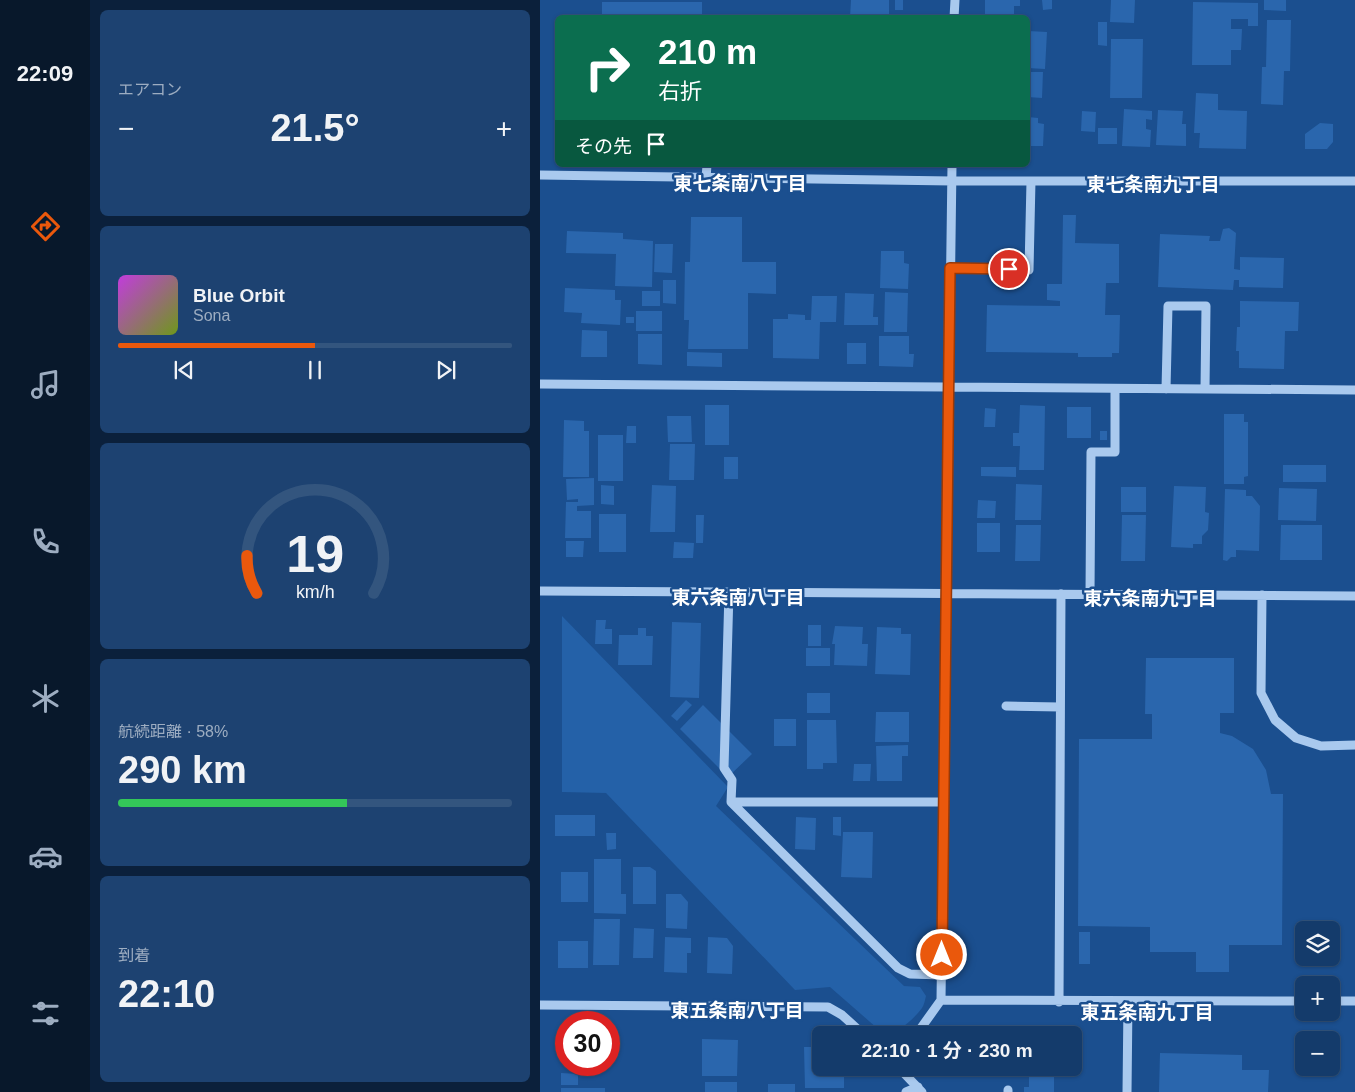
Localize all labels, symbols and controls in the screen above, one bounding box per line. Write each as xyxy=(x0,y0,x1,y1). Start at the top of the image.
text: 210 m xyxy=(658,32,757,71)
icon: right xyxy=(575,35,640,100)
text: 22:09 xyxy=(17,61,73,86)
text: 右折 xyxy=(658,79,702,104)
text: エアコン xyxy=(118,81,182,98)
text: 21.5° xyxy=(270,107,360,149)
text: − xyxy=(118,113,134,144)
text: + xyxy=(496,113,512,144)
icon: arrive xyxy=(642,130,670,158)
text: その先 xyxy=(575,136,632,157)
district label: 東七条南八丁目 xyxy=(673,173,807,194)
district label: 東七条南九丁目 xyxy=(1086,174,1220,195)
icon: directions xyxy=(28,209,63,244)
pin xyxy=(988,248,1030,290)
icon: arrive xyxy=(995,255,1023,283)
text: Blue Orbit xyxy=(193,285,285,306)
text: Sona xyxy=(193,307,230,324)
icon: previous xyxy=(170,356,198,384)
icon: pause xyxy=(301,356,329,384)
icon: next xyxy=(432,356,460,384)
icon: music xyxy=(28,367,63,402)
icon: phone xyxy=(28,524,63,559)
text: 19 xyxy=(286,525,344,583)
text: km/h xyxy=(296,582,334,602)
district label: 東六条南八丁目 xyxy=(671,587,805,608)
district label: 東六条南九丁目 xyxy=(1083,588,1217,609)
icon: climate xyxy=(28,681,63,716)
text: 航続距離 · 58% xyxy=(118,723,228,740)
text: 290 km xyxy=(118,749,247,791)
icon: car xyxy=(28,839,63,874)
map controls xyxy=(1295,921,1340,1076)
button: layers xyxy=(1295,921,1340,966)
position arrow xyxy=(915,928,967,980)
text: 到着 xyxy=(118,947,150,964)
text: 22:10 xyxy=(118,973,215,1015)
button: + xyxy=(1295,976,1340,1021)
icon: filters xyxy=(28,996,63,1031)
district label: 東五条南八丁目 xyxy=(670,1000,804,1021)
district label: 東五条南九丁目 xyxy=(1080,1002,1214,1023)
speed limit sign: 30 xyxy=(555,1011,620,1076)
button: − xyxy=(1295,1031,1340,1076)
text: 22:10 · 1 分 · 230 m xyxy=(861,1040,1033,1061)

